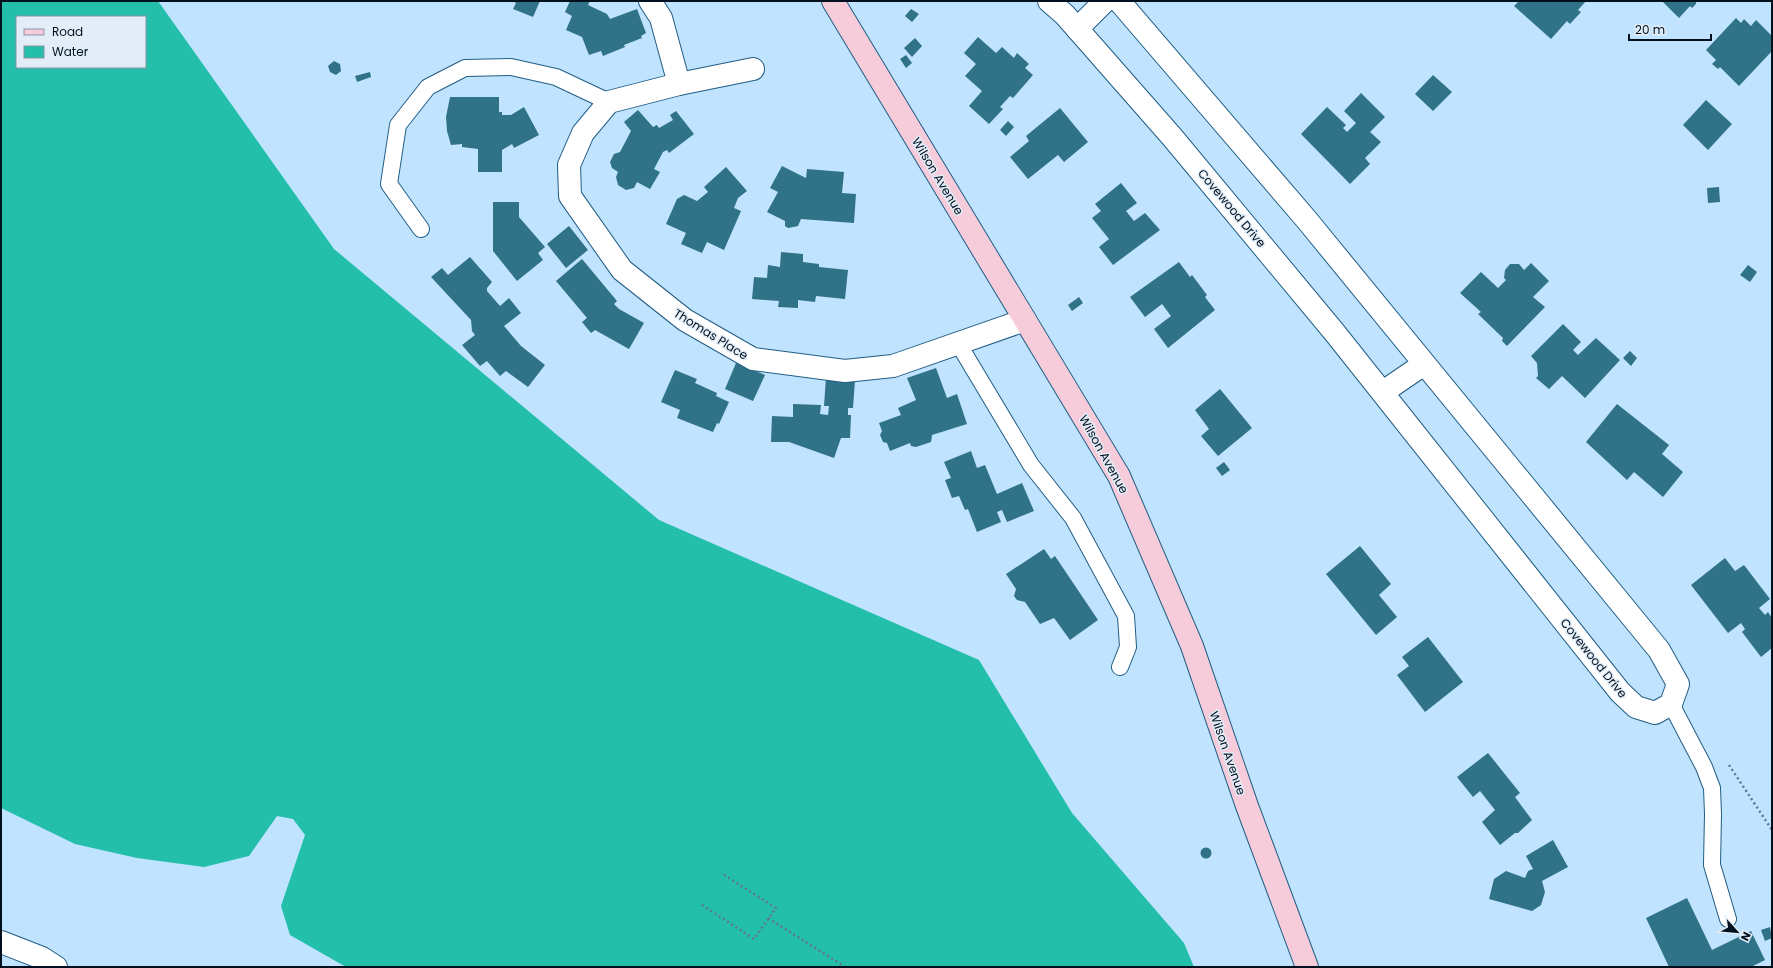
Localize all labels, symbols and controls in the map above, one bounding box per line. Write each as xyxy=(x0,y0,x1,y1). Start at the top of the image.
legend xyxy=(16,16,146,68)
scale bar xyxy=(1629,16,1711,42)
text: 20 m xyxy=(1635,21,1665,38)
text: Road xyxy=(52,23,83,40)
text: Water xyxy=(52,43,89,60)
street label: Wilson Avenue xyxy=(908,134,968,218)
street label: Covewood Drive xyxy=(1194,165,1270,251)
street label: Thomas Place xyxy=(671,304,751,364)
street label: Wilson Avenue xyxy=(1075,412,1133,496)
street label: Covewood Drive xyxy=(1557,615,1631,701)
street label: Wilson Avenue xyxy=(1206,709,1250,797)
north arrow xyxy=(1717,912,1757,952)
text: N xyxy=(1737,929,1755,944)

